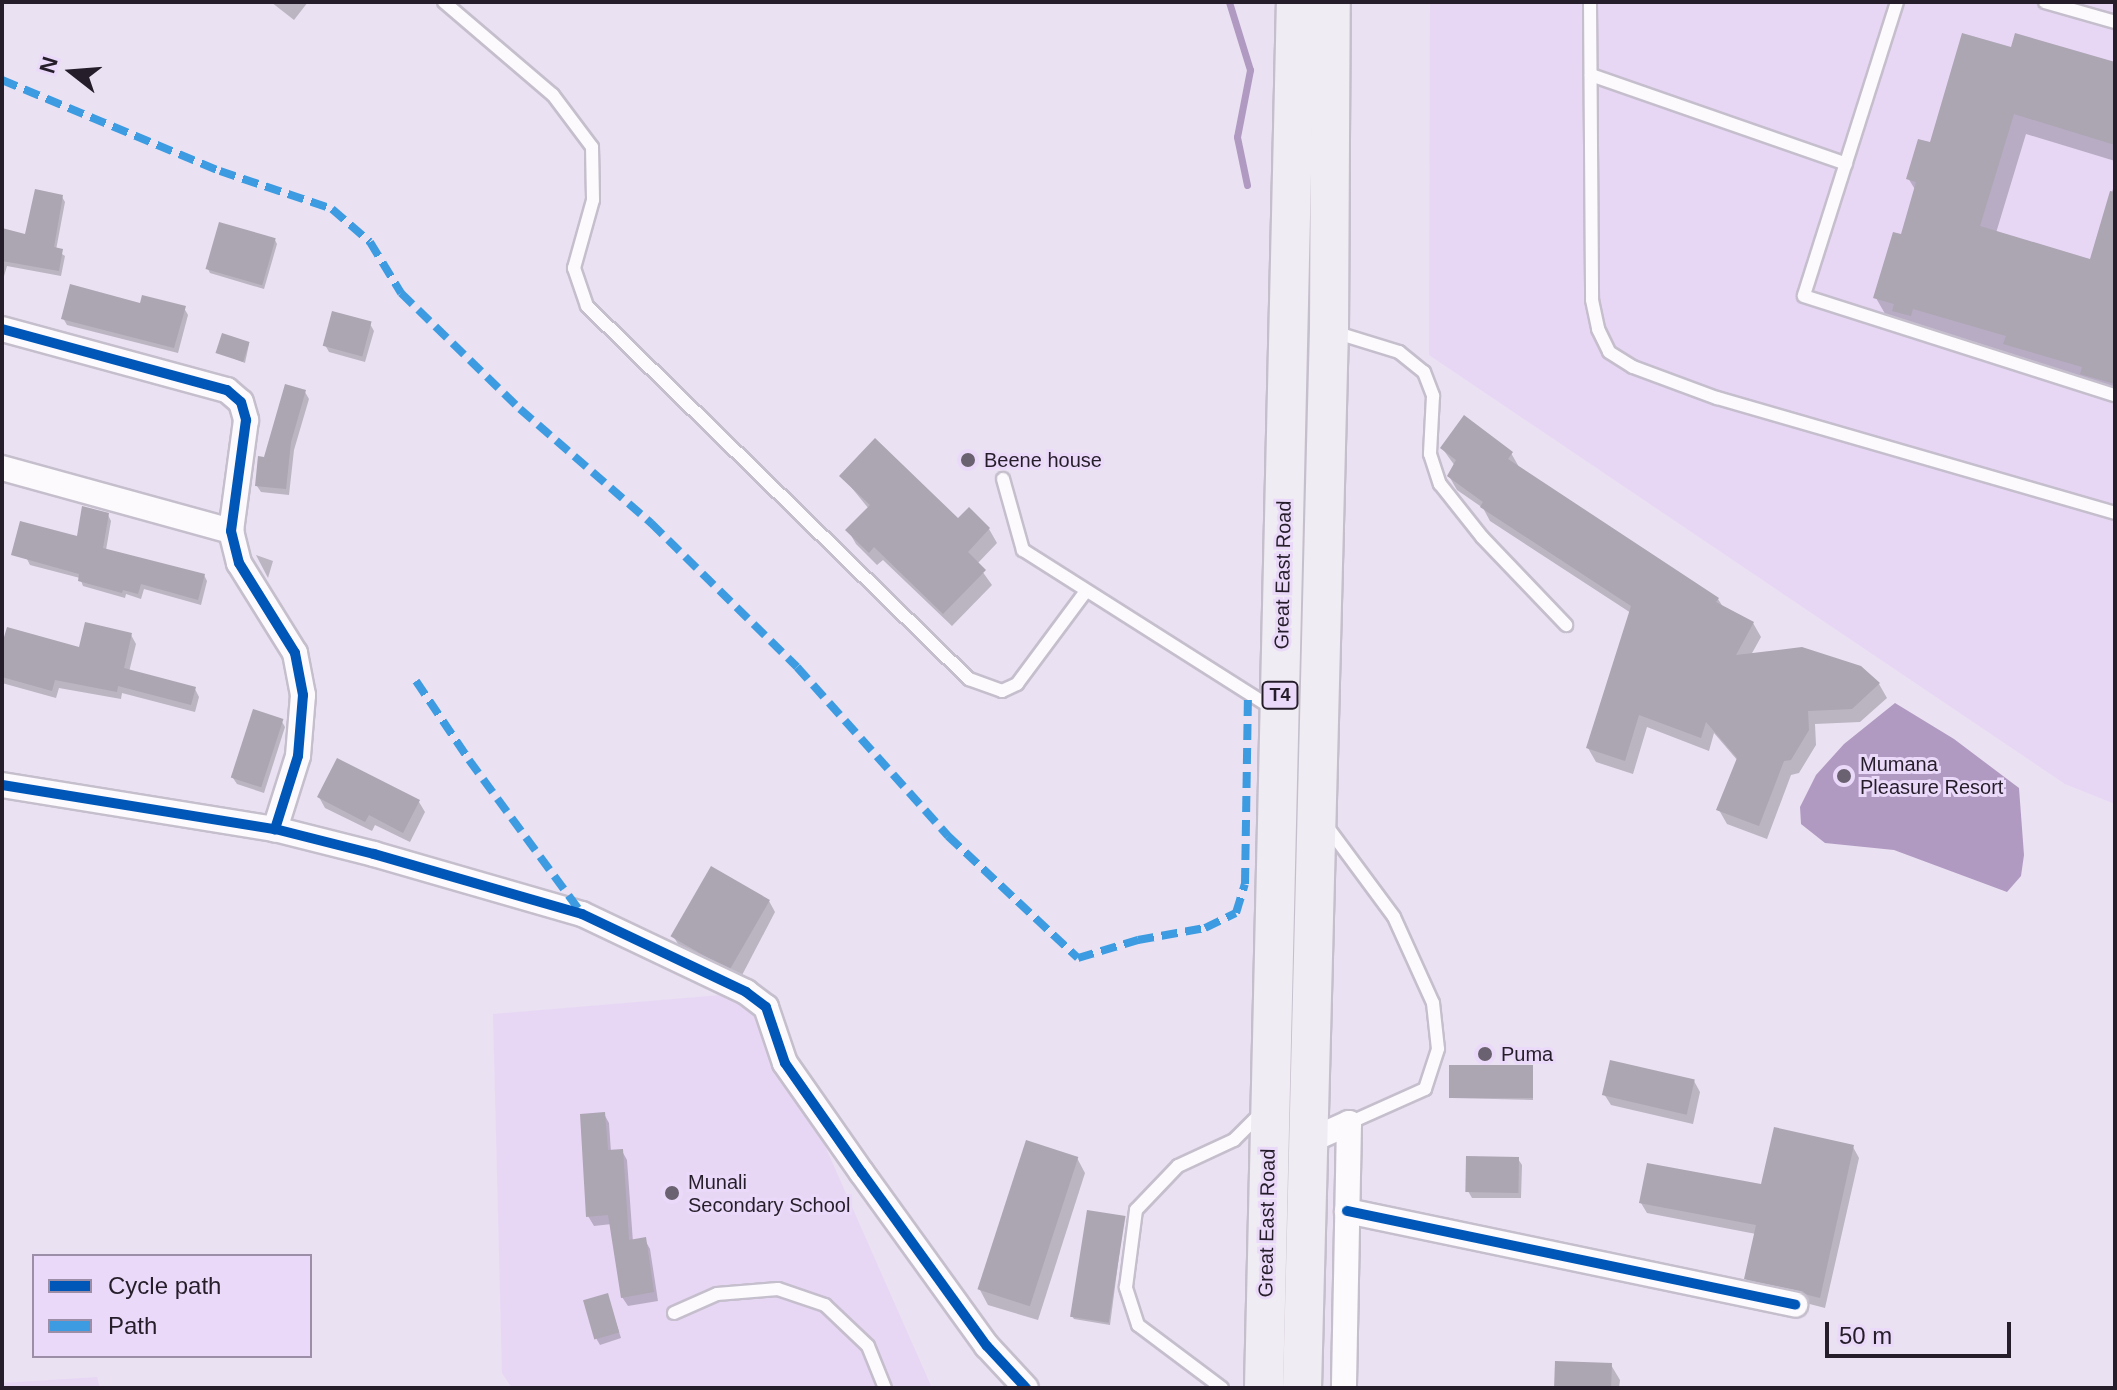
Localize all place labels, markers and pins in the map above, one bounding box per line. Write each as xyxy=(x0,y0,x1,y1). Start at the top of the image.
place label: Beene house xyxy=(984,448,1102,472)
marker: Beene house xyxy=(959,451,977,469)
place label: Mumana Pleasure Resort xyxy=(1860,752,2003,799)
marker: Mumana Pleasure Resort xyxy=(1835,767,1853,785)
place label: Puma xyxy=(1501,1042,1553,1066)
marker: Puma xyxy=(1476,1045,1494,1063)
place label: Munali Secondary School xyxy=(688,1170,850,1217)
marker: Munali Secondary School xyxy=(663,1184,681,1202)

